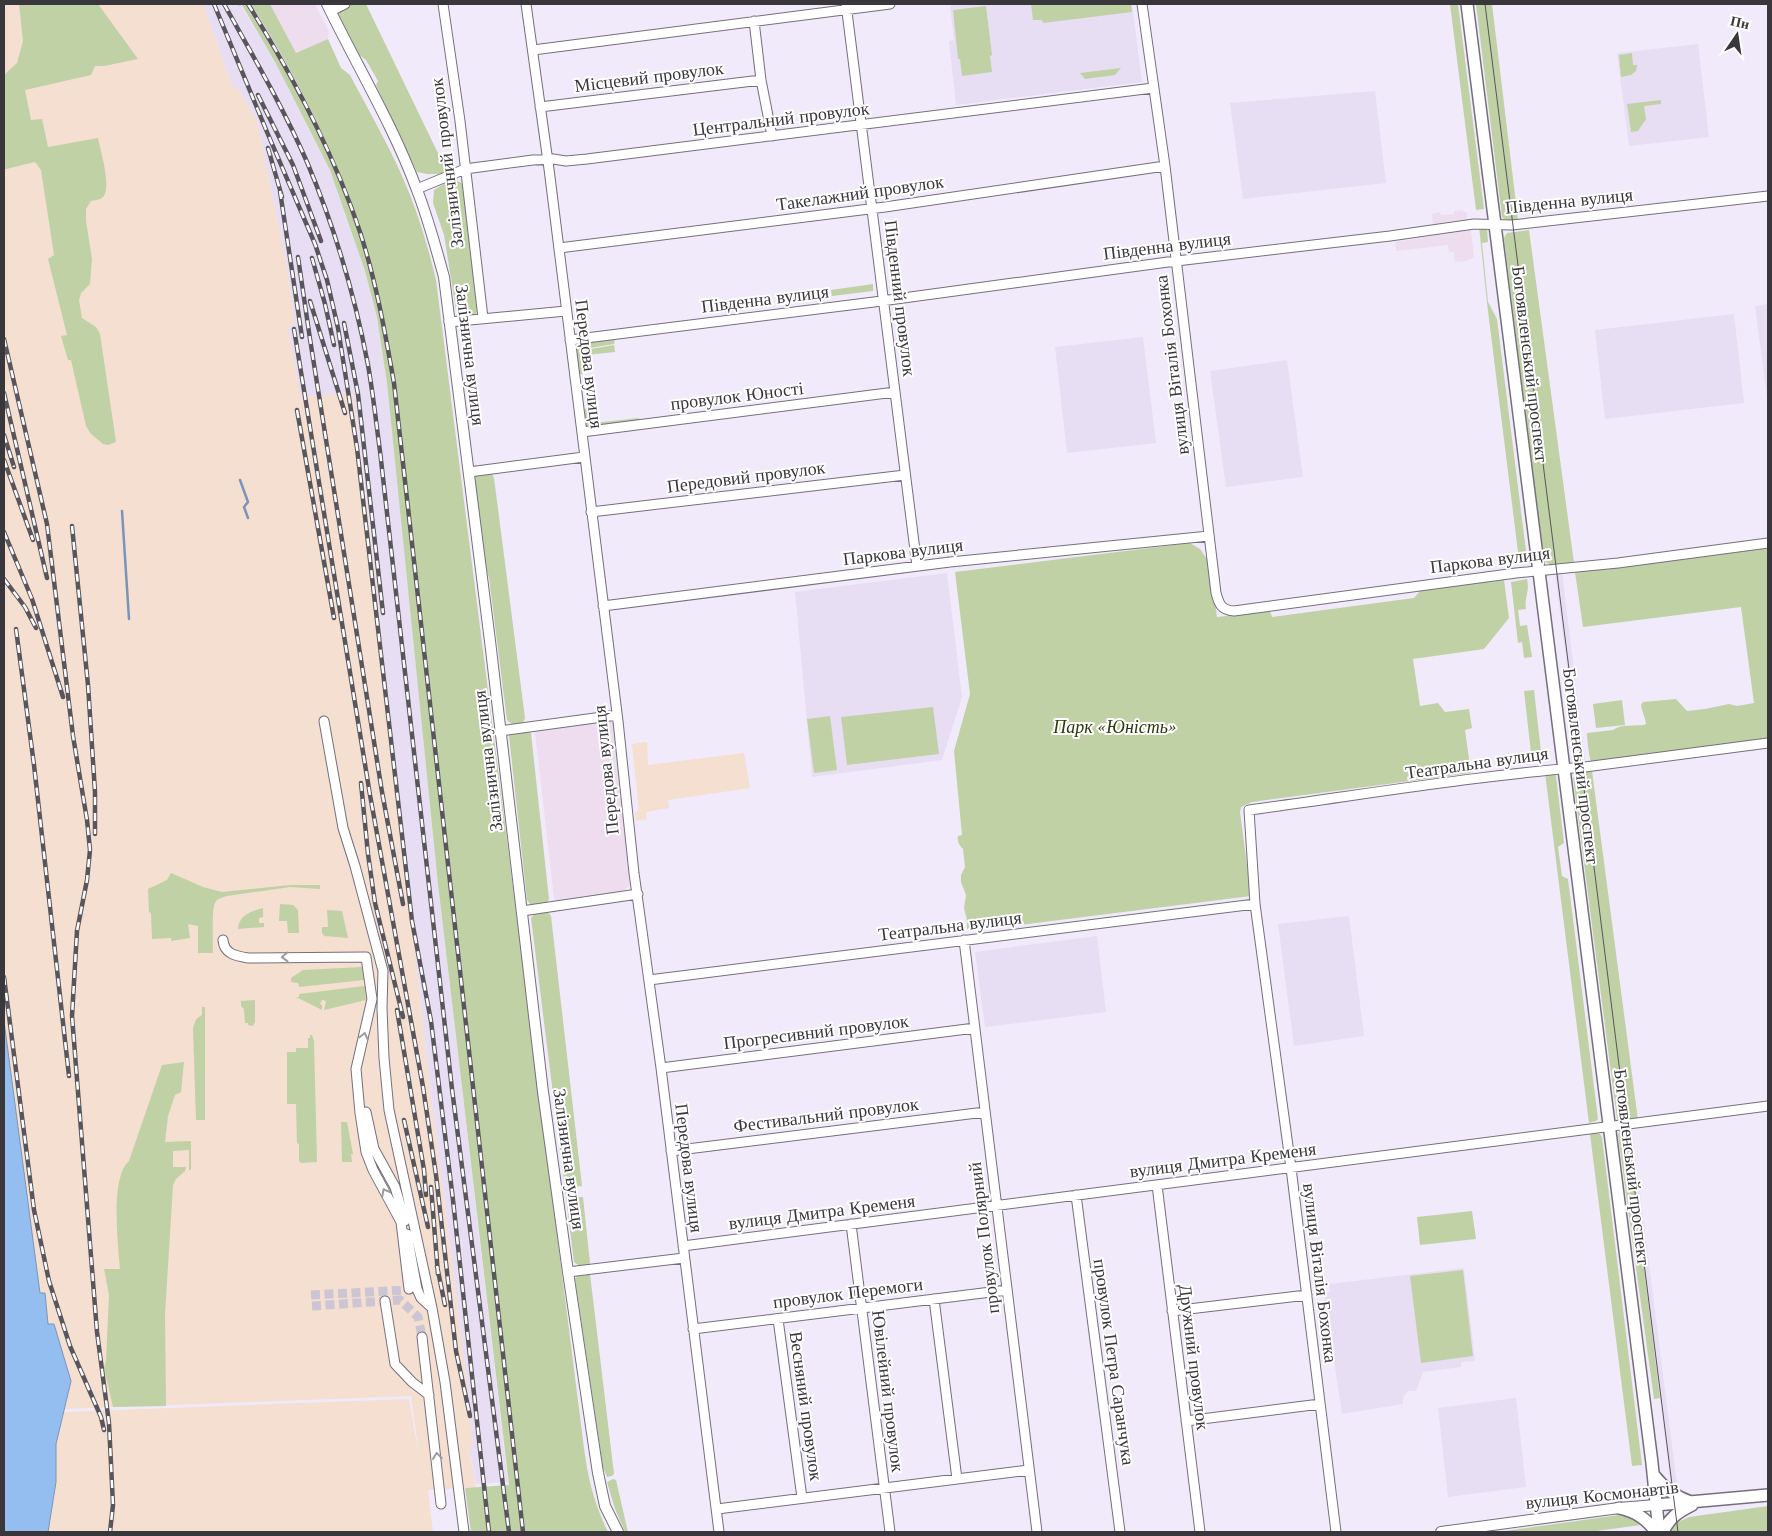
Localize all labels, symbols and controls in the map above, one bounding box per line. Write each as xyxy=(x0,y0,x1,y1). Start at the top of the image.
north arrow xyxy=(1712,10,1762,60)
text: Пн xyxy=(1729,11,1751,33)
street label: Місцевий провулок xyxy=(573,57,725,97)
street label: Залізничний провулок xyxy=(426,77,468,249)
street label: Центральний провулок xyxy=(692,97,871,141)
street label: Такелажний провулок xyxy=(775,170,945,216)
street label: Південна вулиця xyxy=(1504,183,1634,219)
street label: Південний провулок xyxy=(879,219,921,378)
street label: Південна вулиця xyxy=(1102,227,1232,265)
street label: Богоявленський проспект xyxy=(1507,265,1553,463)
street label: вулиця Віталія Бохонка xyxy=(1150,274,1194,456)
street label: Південна вулиця xyxy=(700,280,830,318)
street label: Залізнична вулиця xyxy=(450,283,490,427)
street label: Передова вулиця xyxy=(570,298,608,430)
street label: провулок Юності xyxy=(669,377,805,415)
street label: Передовий провулок xyxy=(666,456,827,498)
street label: Паркова вулиця xyxy=(842,534,964,570)
street label: Паркова вулиця xyxy=(1429,542,1551,578)
street label: Богоявленський проспект xyxy=(1558,667,1604,865)
street label: Залізнична вулиця xyxy=(468,689,508,833)
street label: Передова вулиця xyxy=(588,704,624,836)
park label: Парк «Юність» xyxy=(1052,716,1177,738)
street label: Театральна вулиця xyxy=(1404,742,1550,784)
street label: Театральна вулиця xyxy=(877,906,1023,946)
one-way arrow xyxy=(281,952,288,962)
street label: Прогресивний провулок xyxy=(722,1010,910,1054)
one-way arrow xyxy=(358,1032,369,1040)
street label: Богоявленський проспект xyxy=(1609,1068,1655,1266)
street label: Залізнична вулиця xyxy=(548,1087,590,1231)
street label: Фестивальний провулок xyxy=(732,1093,920,1137)
street label: Передова вулиця xyxy=(670,1102,708,1234)
street label: вулиця Дмитра Кременя xyxy=(1129,1138,1317,1182)
street label: провулок Полярний xyxy=(964,1161,1004,1315)
street label: вулиця Віталія Бохонка xyxy=(1298,1182,1342,1364)
one-way arrow xyxy=(381,1189,391,1198)
street label: вулиця Дмитра Кременя xyxy=(728,1190,916,1234)
street label: провулок Петра Саранчука xyxy=(1089,1257,1139,1467)
street label: провулок Перемоги xyxy=(772,1273,925,1313)
street label: Дружний провулок xyxy=(1174,1283,1214,1431)
street label: Ювілейний провулок xyxy=(867,1309,909,1474)
street label: Весняний провулок xyxy=(785,1330,827,1482)
one-way arrow xyxy=(432,1452,443,1460)
street label: вулиця Космонавтів xyxy=(1524,1476,1680,1514)

